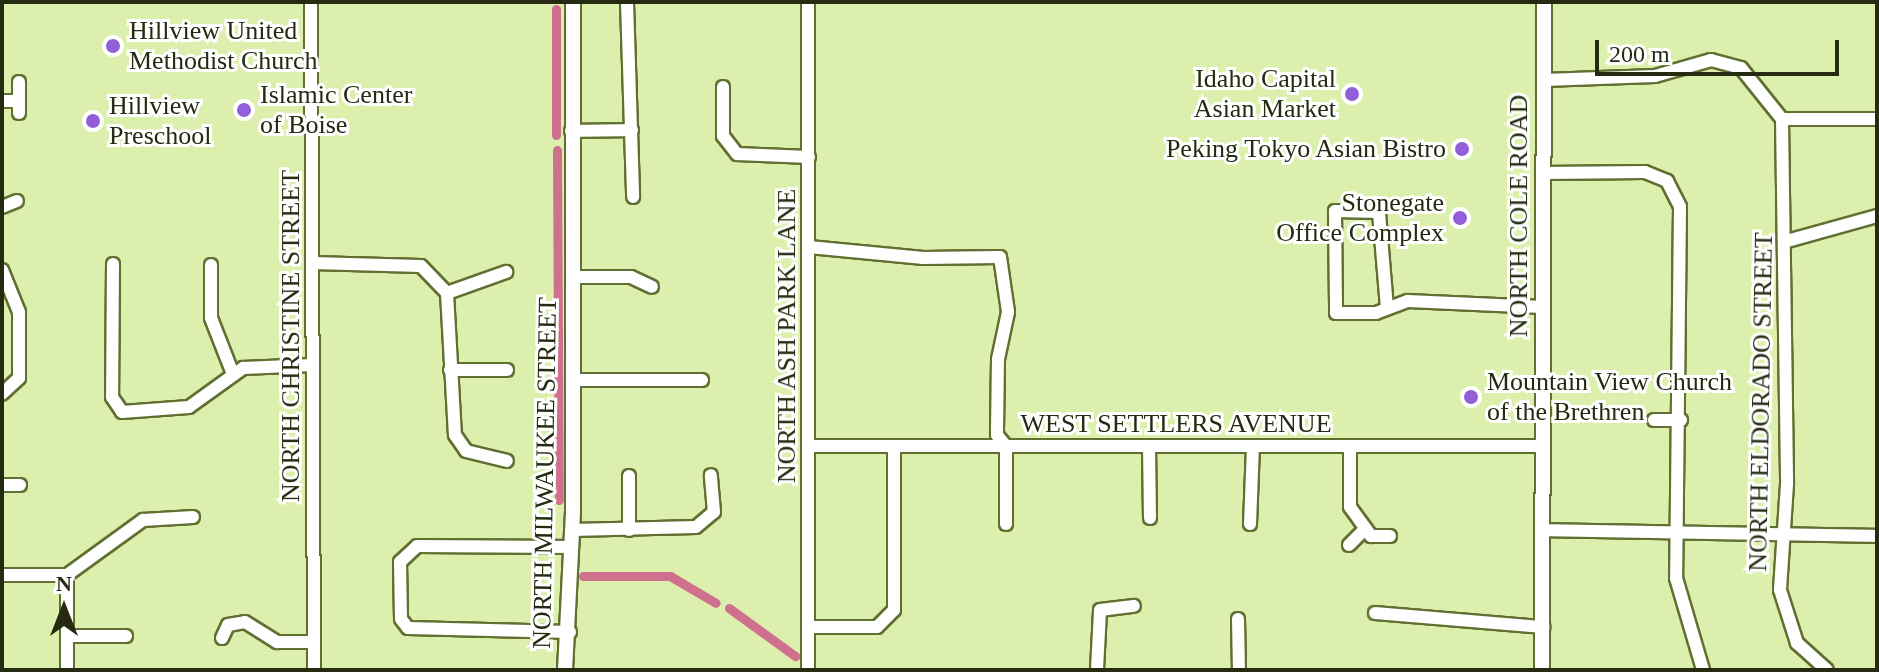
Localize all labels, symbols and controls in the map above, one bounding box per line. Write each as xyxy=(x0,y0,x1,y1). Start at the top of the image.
place label: Hillview United Methodist Church xyxy=(129,15,317,76)
scale bar xyxy=(1599,24,1843,74)
marker: Hillview United Methodist Church xyxy=(104,37,122,55)
text: 200 m xyxy=(1609,41,1670,67)
place label: Idaho Capital Asian Market xyxy=(1194,63,1336,124)
place label: Islamic Center of Boise xyxy=(260,79,412,140)
marker: Idaho Capital Asian Market xyxy=(1343,85,1361,103)
place label: Hillview Preschool xyxy=(109,90,212,152)
street label: NORTH COLE ROAD xyxy=(1503,95,1535,337)
marker: Islamic Center of Boise xyxy=(235,101,253,119)
marker: Hillview Preschool xyxy=(84,112,102,130)
place label: Peking Tokyo Asian Bistro xyxy=(1164,133,1446,165)
marker: Peking Tokyo Asian Bistro xyxy=(1453,140,1471,158)
street label: NORTH CHRISTINE STREET xyxy=(275,170,307,502)
place label: Stonegate Office Complex xyxy=(1276,187,1444,248)
street label: NORTH ASH PARK LANE xyxy=(771,188,803,484)
marker: Stonegate Office Complex xyxy=(1451,209,1469,227)
street label: NORTH ELDORADO STREET xyxy=(1742,232,1780,572)
street label: NORTH MILWAUKEE STREET xyxy=(526,297,564,649)
place label: Mountain View Church of the Brethren xyxy=(1487,366,1732,428)
marker: Mountain View Church of the Brethren xyxy=(1462,388,1480,406)
street label: WEST SETTLERS AVENUE xyxy=(1020,408,1332,440)
north arrow xyxy=(24,568,104,648)
text: N xyxy=(56,571,72,596)

